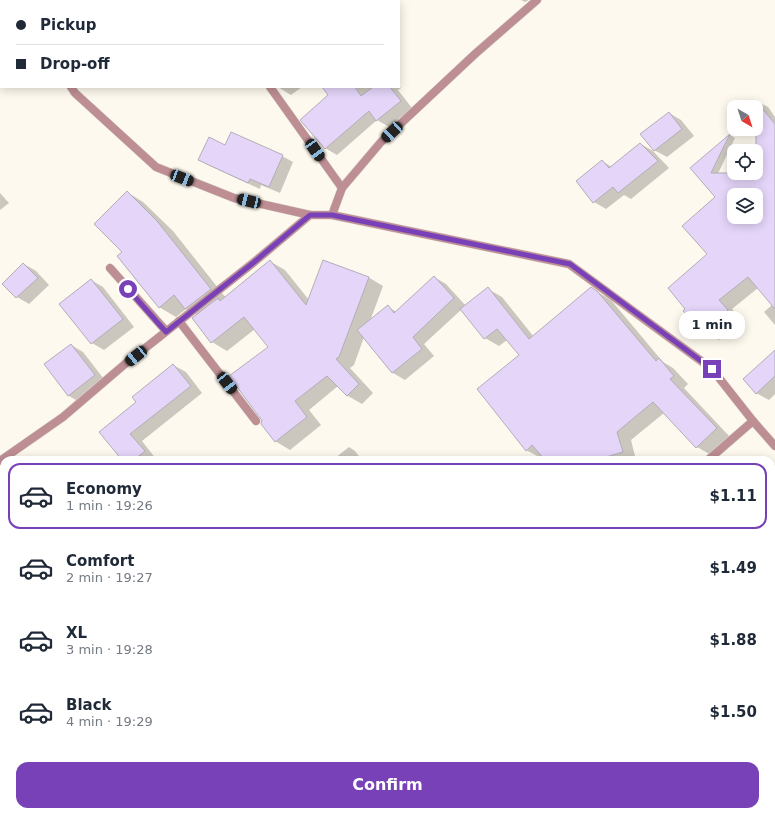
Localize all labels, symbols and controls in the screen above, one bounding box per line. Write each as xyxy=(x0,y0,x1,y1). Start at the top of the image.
text: Pickup xyxy=(40,16,96,34)
text: Drop-off xyxy=(40,55,110,73)
north arrow xyxy=(727,100,763,136)
map controls xyxy=(727,100,763,224)
car xyxy=(379,119,405,145)
car xyxy=(303,137,327,163)
button: locate xyxy=(727,144,763,180)
car xyxy=(169,168,195,188)
button: layers xyxy=(727,188,763,224)
car xyxy=(236,192,262,210)
route start xyxy=(119,280,137,298)
callout: 1 min xyxy=(679,311,745,339)
text: 1 min xyxy=(692,317,732,332)
car xyxy=(123,344,149,368)
route end xyxy=(703,360,721,378)
car xyxy=(215,370,239,396)
icon: car xyxy=(18,478,54,514)
text: Economy xyxy=(66,480,142,498)
text: $1.11 xyxy=(710,487,757,505)
text: 1 min · 19:26 xyxy=(66,498,153,513)
icon: car xyxy=(18,550,54,586)
text: Comfort xyxy=(66,552,134,570)
text: $1.49 xyxy=(710,559,757,577)
text: 2 min · 19:27 xyxy=(66,570,153,585)
icon: car xyxy=(18,622,54,658)
text: XL xyxy=(66,624,87,642)
text: $1.88 xyxy=(710,631,757,649)
text: 3 min · 19:28 xyxy=(66,642,153,657)
icon: car xyxy=(18,694,54,730)
text: Black xyxy=(66,696,112,714)
text: $1.50 xyxy=(710,703,757,721)
text: 4 min · 19:29 xyxy=(66,714,153,729)
button: Confirm xyxy=(16,762,759,808)

